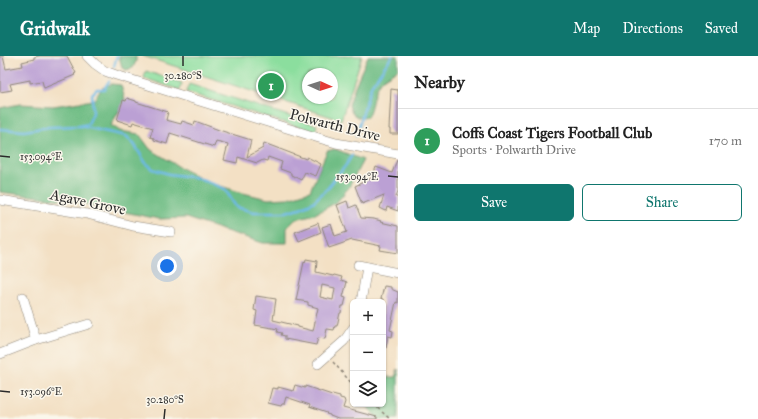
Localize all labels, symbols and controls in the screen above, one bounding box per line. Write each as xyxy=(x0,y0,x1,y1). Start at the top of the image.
text: Gridwalk xyxy=(20,17,90,40)
text: Map xyxy=(573,20,600,37)
text: Directions xyxy=(622,20,683,37)
text: Saved xyxy=(705,20,738,37)
north arrow xyxy=(302,68,338,104)
text: 30.280°S xyxy=(164,70,202,82)
pin: 1 xyxy=(258,71,284,101)
text: Nearby xyxy=(414,72,465,93)
street label: Polwarth Drive xyxy=(288,105,382,145)
text: Coffs Coast Tigers Football Club xyxy=(452,124,652,142)
text: 1 xyxy=(424,133,430,149)
text: 170 m xyxy=(709,133,742,149)
text: Sports · Polwarth Drive xyxy=(452,142,576,158)
text: 153.094°E xyxy=(20,151,62,163)
text: 153.094°E xyxy=(336,171,378,183)
button: Save xyxy=(414,184,574,221)
button: Share xyxy=(582,184,742,221)
street label: Agave Grove xyxy=(47,185,128,219)
your location xyxy=(157,256,177,276)
map controls xyxy=(350,299,386,407)
button: + xyxy=(350,299,386,335)
button: − xyxy=(350,335,386,371)
button: layers xyxy=(350,371,386,407)
text: 153.096°E xyxy=(20,386,62,398)
text: 30.280°S xyxy=(146,394,184,406)

